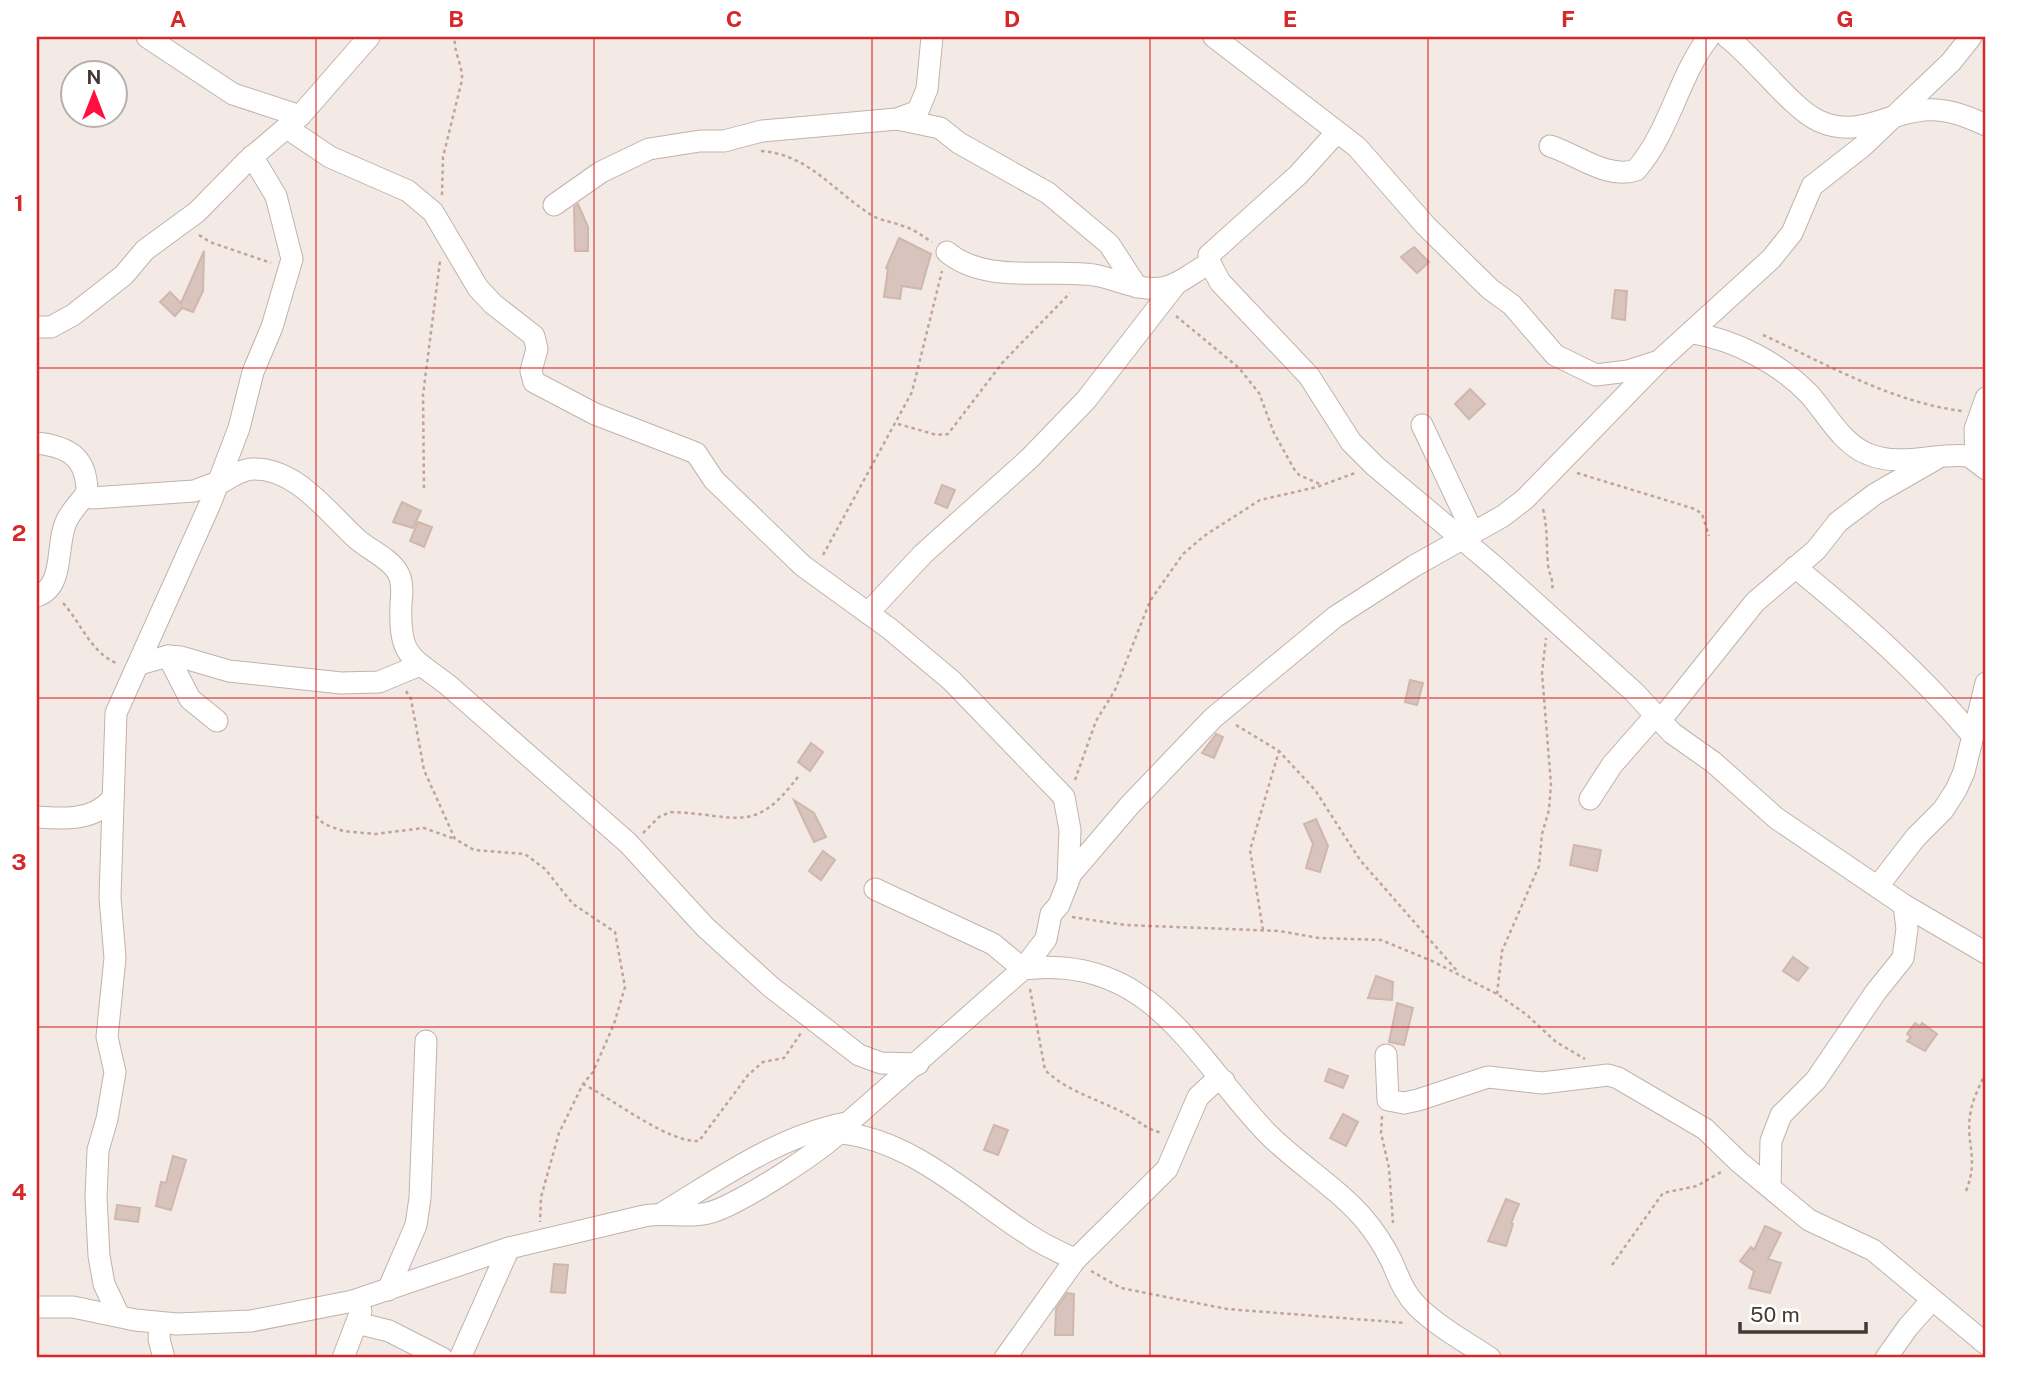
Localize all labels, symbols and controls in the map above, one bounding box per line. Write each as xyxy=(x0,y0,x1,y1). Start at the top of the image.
text: A xyxy=(170,5,187,32)
text: B xyxy=(448,5,464,32)
text: C xyxy=(726,5,742,32)
text: D xyxy=(1004,5,1020,32)
text: E xyxy=(1283,5,1297,32)
text: F xyxy=(1561,5,1575,32)
text: G xyxy=(1836,5,1854,32)
north arrow xyxy=(60,60,130,130)
text: N xyxy=(87,66,101,88)
text: 1 xyxy=(14,189,24,216)
text: 2 xyxy=(12,519,26,546)
text: 3 xyxy=(11,848,27,875)
text: 4 xyxy=(11,1178,27,1205)
scale bar xyxy=(1740,1290,1866,1334)
text: 50 m xyxy=(1750,1302,1800,1327)

